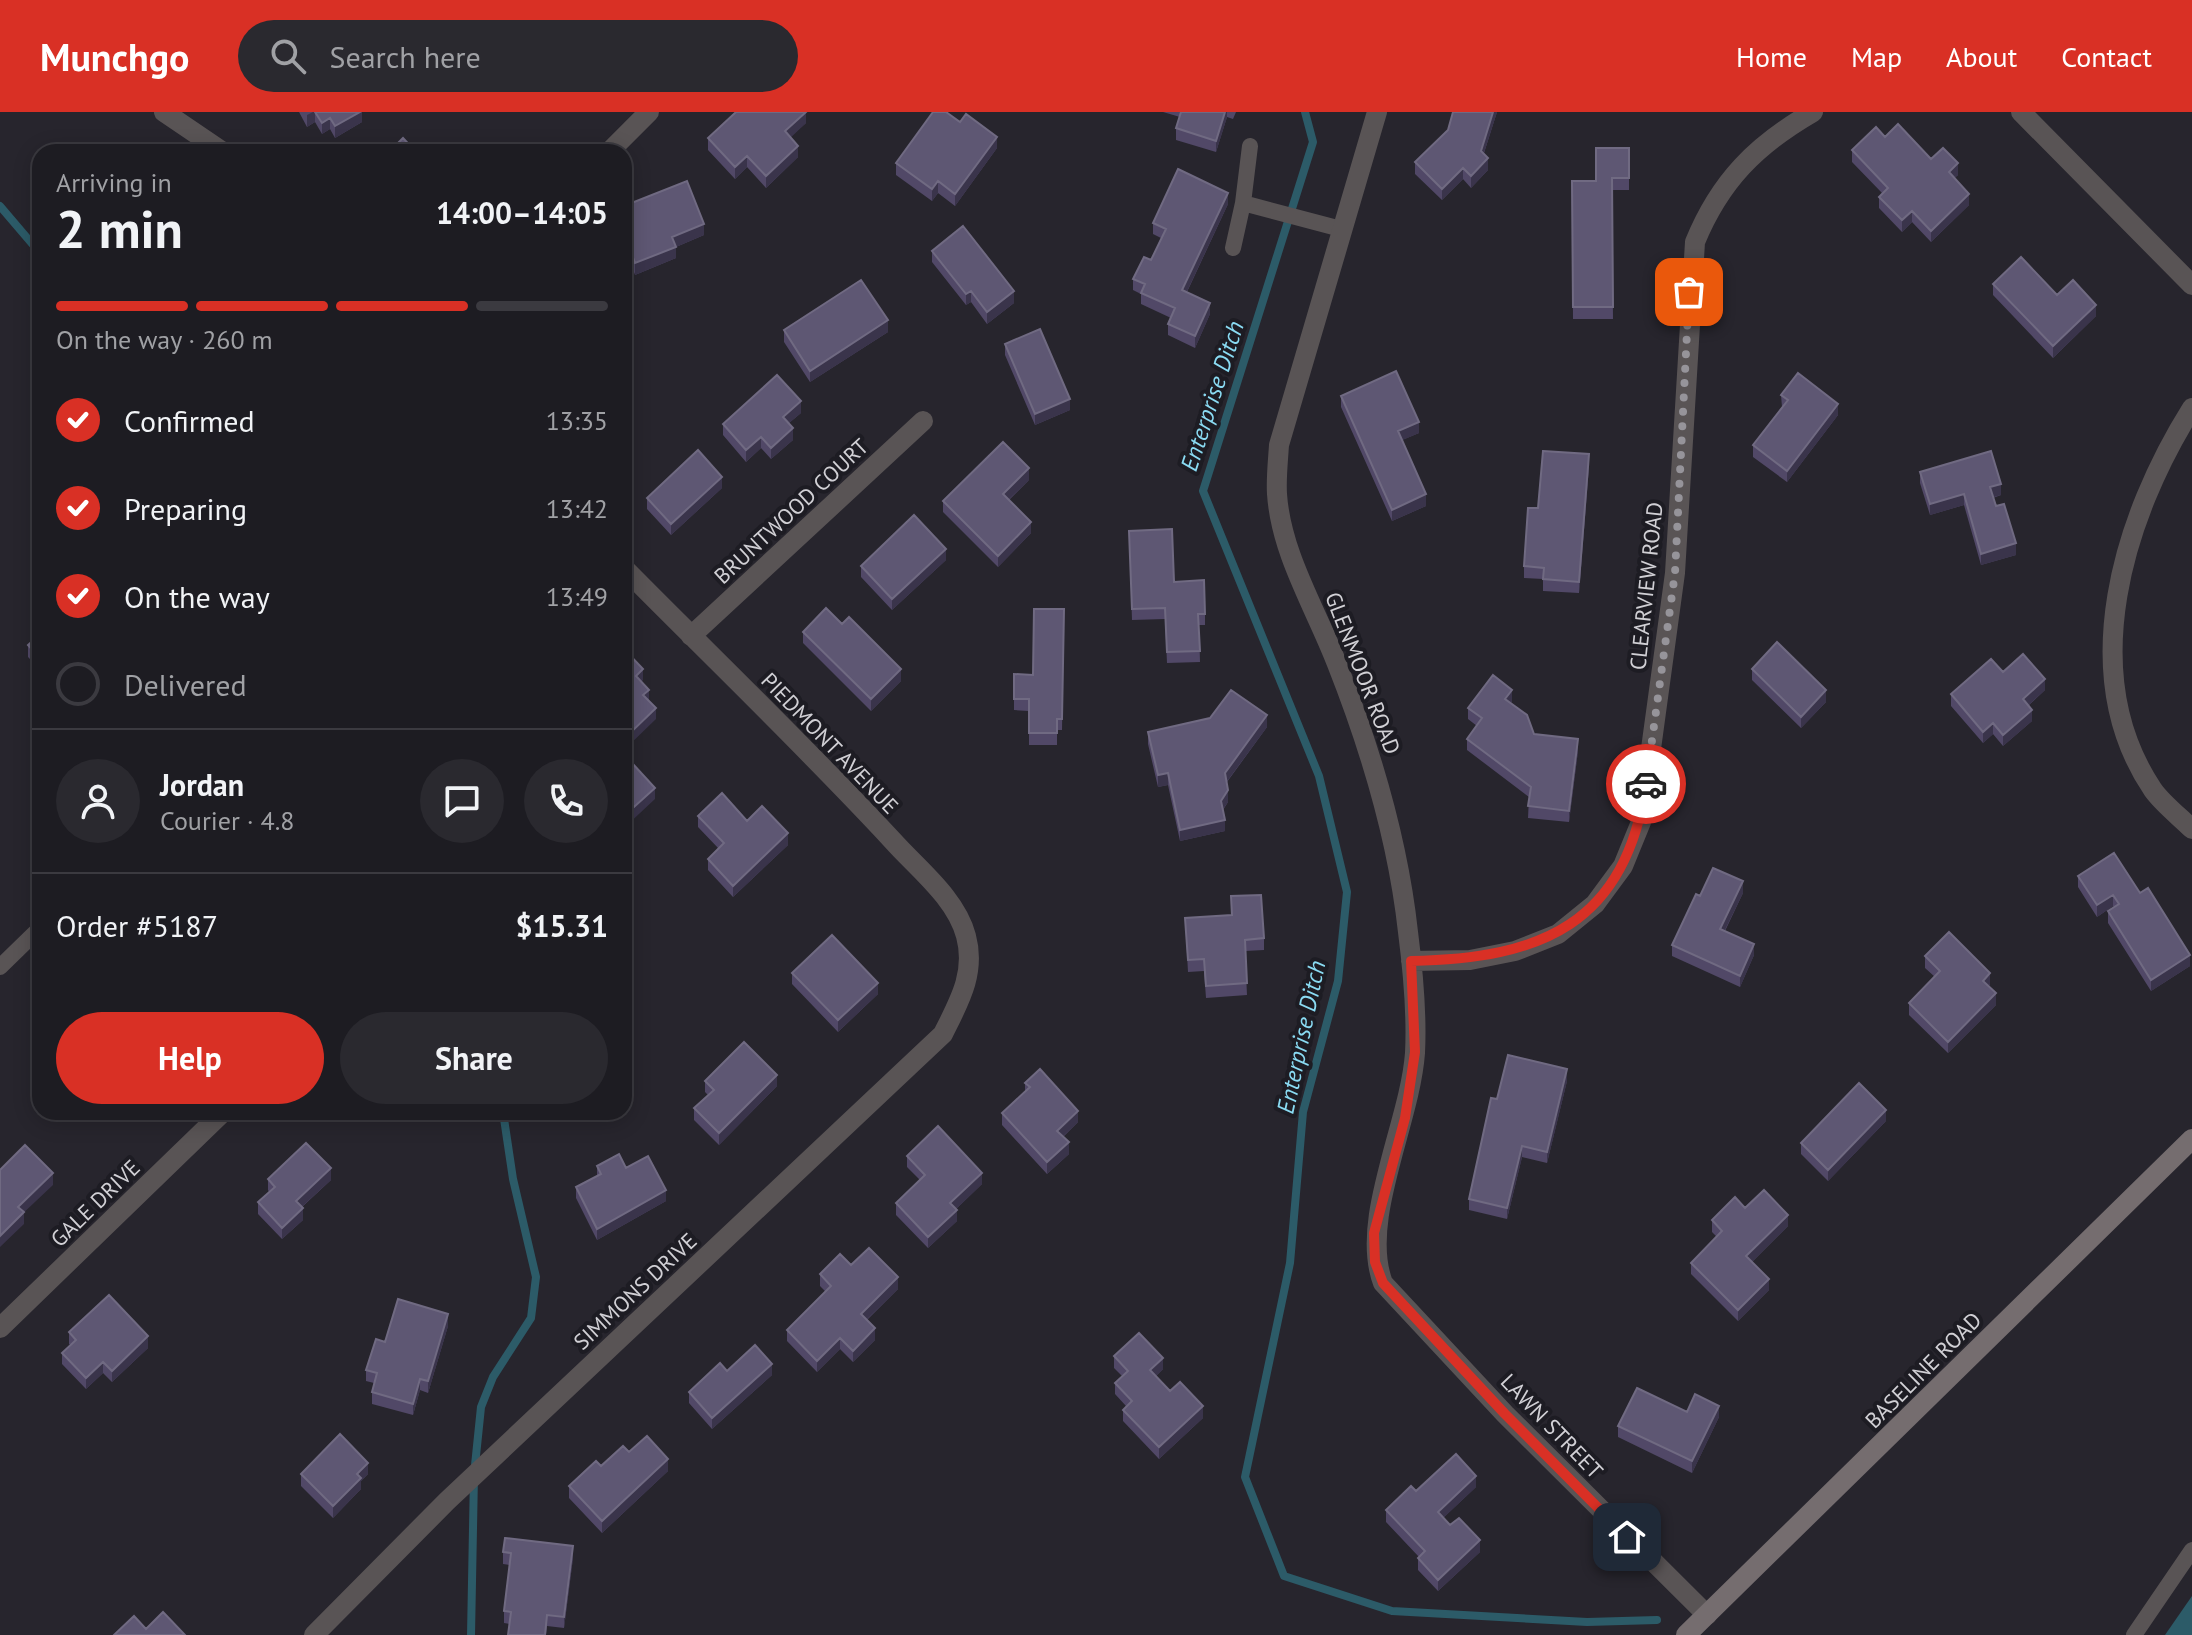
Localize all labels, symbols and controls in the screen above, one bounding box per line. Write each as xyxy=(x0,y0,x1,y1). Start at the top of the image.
search box xyxy=(238,20,798,92)
text: Munchgo xyxy=(40,32,190,81)
icon: search xyxy=(266,34,310,78)
text: Search here xyxy=(330,37,481,76)
text: Home xyxy=(1736,38,1807,75)
text: Map xyxy=(1851,38,1902,75)
text: About xyxy=(1946,38,2017,75)
text: Contact xyxy=(2061,38,2152,75)
text: Arriving in xyxy=(56,166,172,199)
text: 14:00–14:05 xyxy=(436,193,608,232)
text: 2 min xyxy=(56,195,183,262)
pin xyxy=(1655,258,1723,326)
icon: bag xyxy=(1667,270,1711,314)
water label: Enterprise Ditch xyxy=(1173,317,1251,475)
text: On the way · 260 m xyxy=(56,323,273,356)
icon: check xyxy=(56,398,100,442)
text: Confirmed xyxy=(124,401,255,440)
text: 13:35 xyxy=(546,404,608,437)
street label: BRUNTWOOD COURT xyxy=(708,432,874,590)
icon: check xyxy=(56,486,100,530)
text: Preparing xyxy=(124,489,247,528)
text: 13:42 xyxy=(546,492,608,525)
street label: CLEARVIEW ROAD xyxy=(1623,501,1669,671)
icon: check xyxy=(56,574,100,618)
text: On the way xyxy=(124,577,270,616)
text: 13:49 xyxy=(546,580,608,613)
street label: GLENMOOR ROAD xyxy=(1319,588,1407,758)
text: Delivered xyxy=(124,665,247,704)
street label: PIEDMONT AVENUE xyxy=(755,666,905,820)
courier xyxy=(1606,744,1686,824)
button: person xyxy=(56,759,140,843)
button: chat xyxy=(420,759,504,843)
button: phone xyxy=(524,759,608,843)
icon: car xyxy=(1624,762,1668,806)
text: Jordan xyxy=(160,765,244,804)
text: Courier · 4.8 xyxy=(160,804,294,837)
text: Order #5187 xyxy=(56,906,218,945)
text: $15.31 xyxy=(516,906,608,945)
water label: Enterprise Ditch xyxy=(1270,957,1332,1117)
button: Help xyxy=(56,1012,324,1104)
button: Share xyxy=(340,1012,608,1104)
street label: GALE DRIVE xyxy=(44,1153,146,1253)
street label: SIMMONS DRIVE xyxy=(568,1227,702,1355)
street label: BASELINE ROAD xyxy=(1859,1306,1987,1434)
street label: LAWN STREET xyxy=(1495,1368,1609,1484)
pin xyxy=(1593,1503,1661,1571)
icon: home xyxy=(1605,1515,1649,1559)

